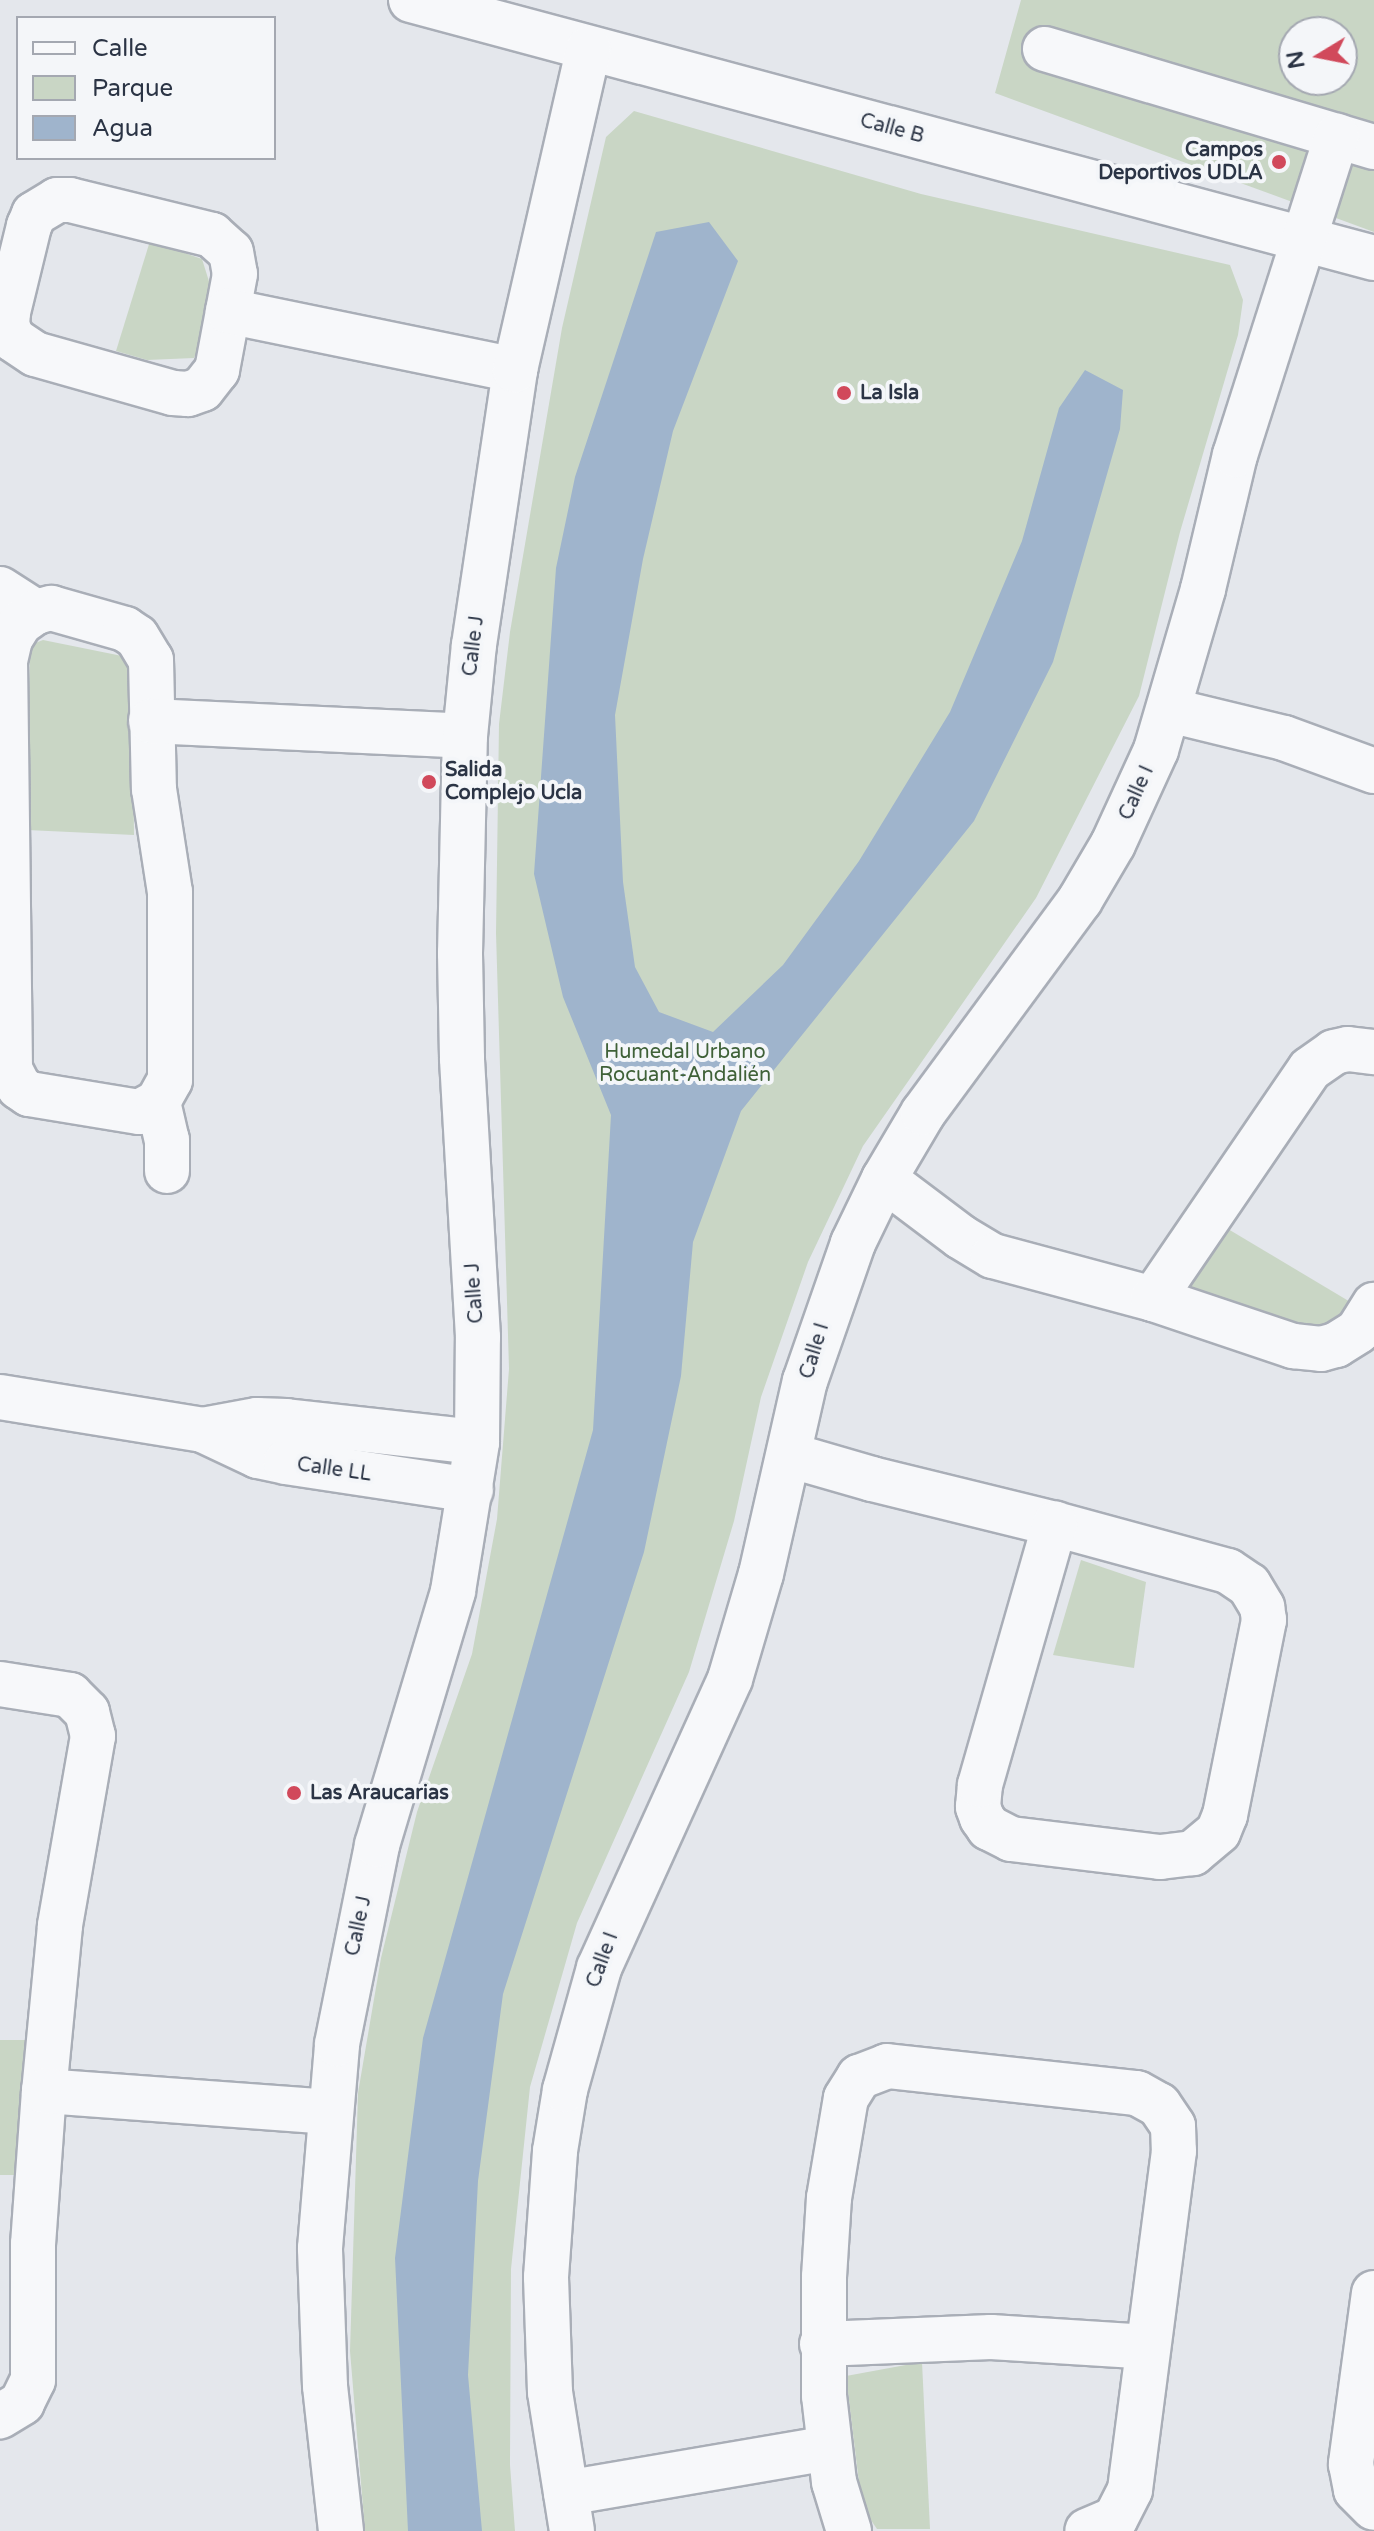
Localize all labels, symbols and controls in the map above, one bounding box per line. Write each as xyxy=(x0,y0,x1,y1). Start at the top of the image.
legend xyxy=(16,16,276,160)
north arrow xyxy=(1278,16,1358,96)
text: Calle xyxy=(92,34,148,63)
text: N xyxy=(1282,49,1311,71)
text: Parque xyxy=(92,74,173,103)
street label: Calle B xyxy=(857,109,927,149)
text: Agua xyxy=(92,114,153,143)
place label: Campos Deportivos UDLA xyxy=(1098,138,1263,185)
marker: Campos Deportivos UDLA xyxy=(1270,153,1288,171)
place label: La Isla xyxy=(860,381,919,405)
marker: La Isla xyxy=(835,384,853,402)
street label: Calle J xyxy=(458,614,490,678)
place label: Salida Complejo Ucla xyxy=(445,758,582,805)
street label: Calle I xyxy=(1114,762,1160,824)
marker: Salida Complejo Ucla xyxy=(420,773,438,791)
park label: Humedal Urbano Rocuant-Andalién xyxy=(599,1041,771,1088)
street label: Calle J xyxy=(461,1262,489,1324)
street label: Calle I xyxy=(795,1320,835,1382)
street label: Calle LL xyxy=(295,1453,373,1487)
place label: Las Araucarias xyxy=(310,1781,449,1805)
marker: Las Araucarias xyxy=(285,1784,303,1802)
street label: Calle J xyxy=(341,1894,377,1958)
street label: Calle I xyxy=(582,1929,624,1991)

